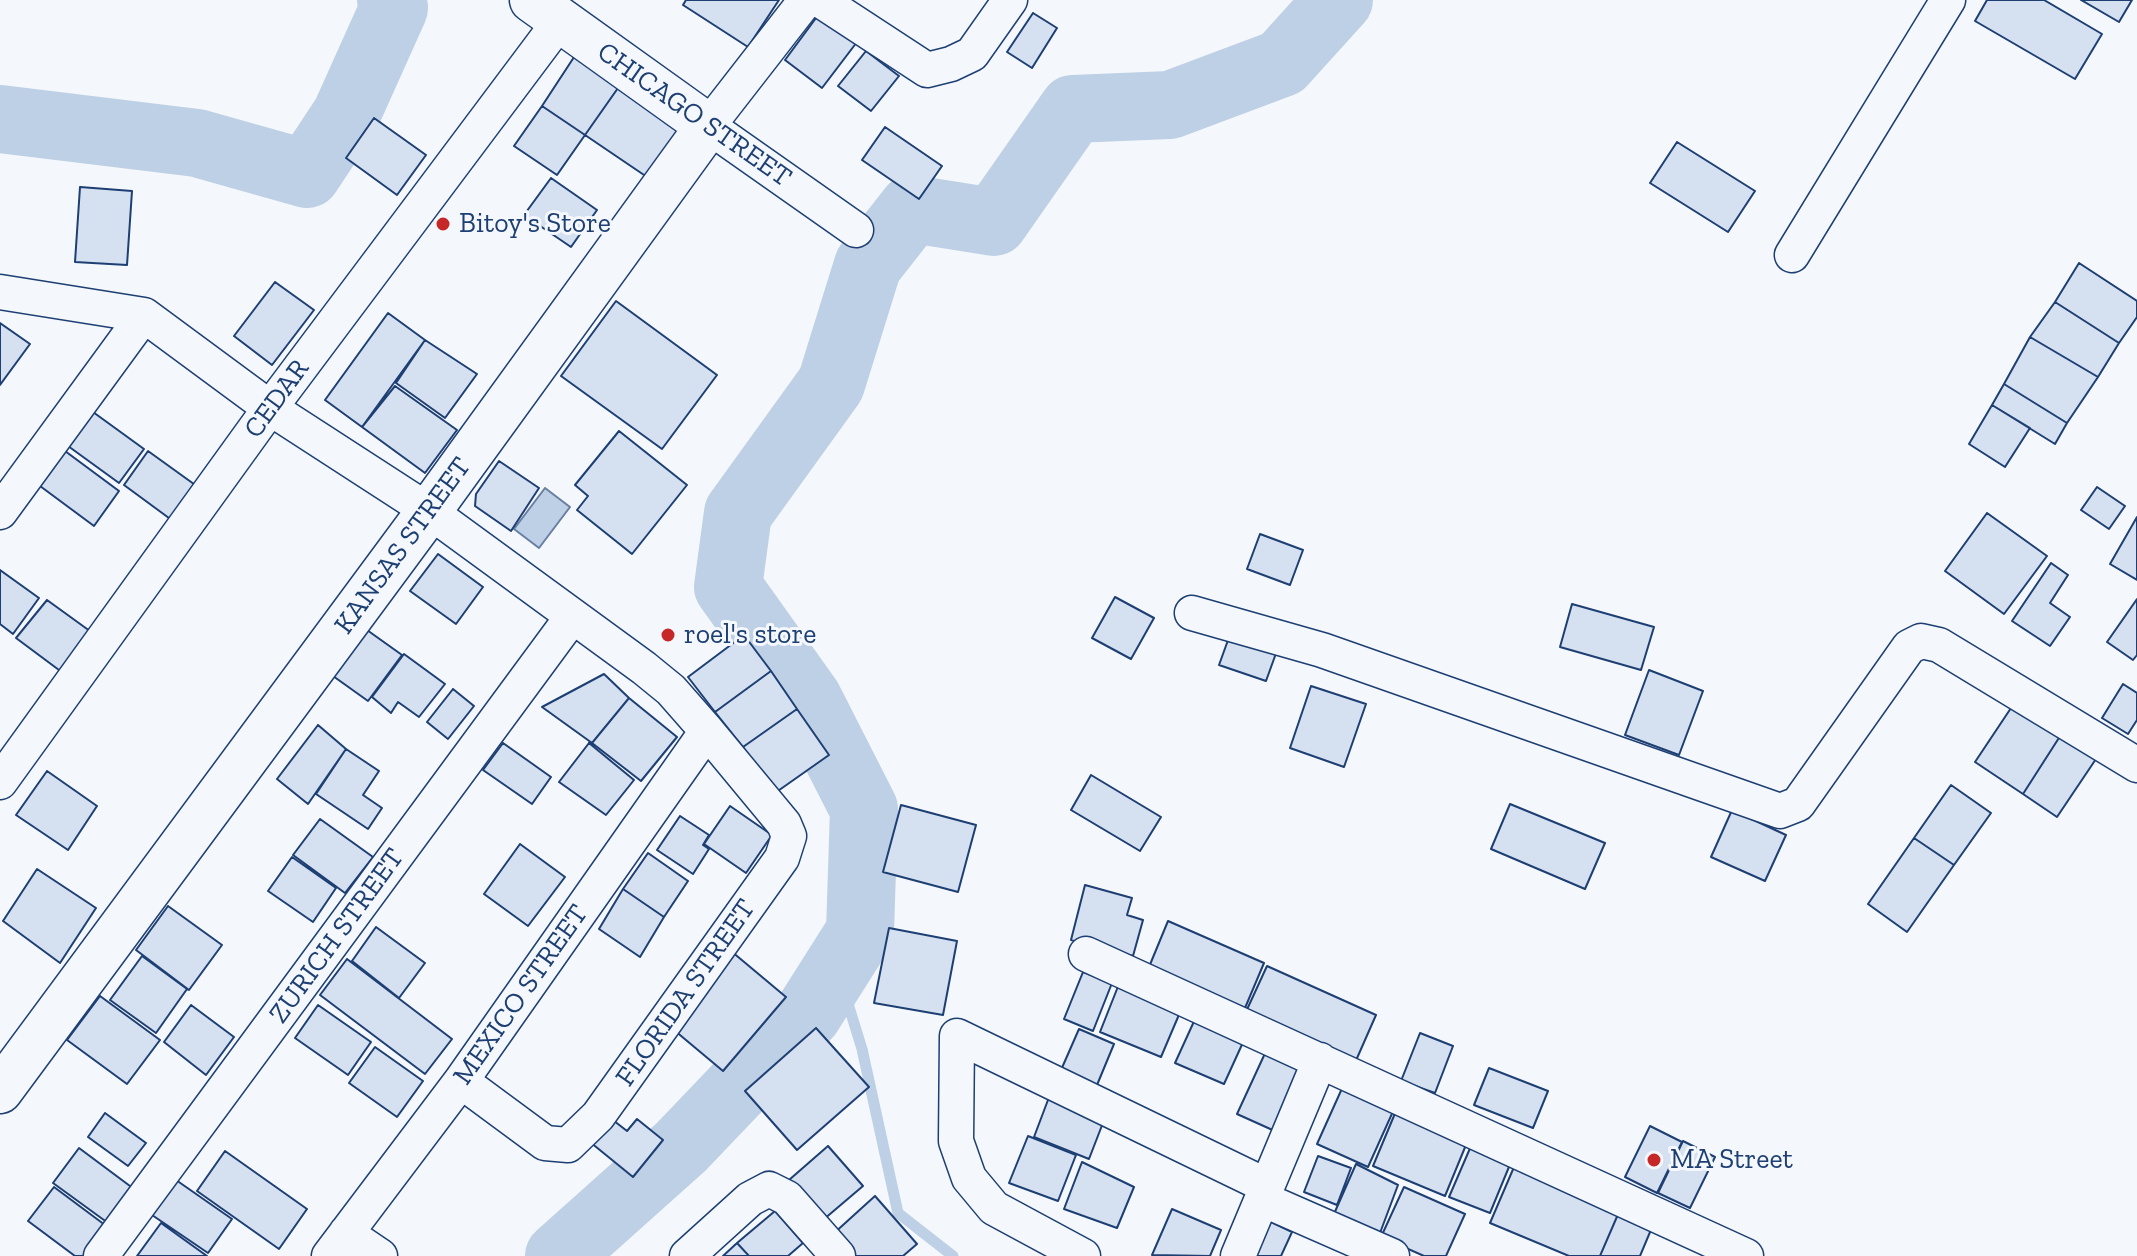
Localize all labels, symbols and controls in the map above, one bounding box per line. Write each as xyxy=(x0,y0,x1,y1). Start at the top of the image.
street label: CHICAGO STREET xyxy=(590,35,798,195)
place label: Bitoy's Store xyxy=(459,207,611,241)
marker: Bitoy's Store xyxy=(434,215,452,233)
street label: CEDAR xyxy=(237,353,317,445)
street label: KANSAS STREET xyxy=(328,451,478,641)
place label: roel's store xyxy=(684,618,816,652)
marker: roel's store xyxy=(659,626,677,644)
street label: ZURICH STREET xyxy=(262,842,412,1030)
street label: FLORIDA STREET xyxy=(609,893,763,1093)
street label: MEXICO STREET xyxy=(446,898,596,1092)
place label: MA Street xyxy=(1670,1143,1793,1177)
marker: MA Street xyxy=(1645,1151,1663,1169)

